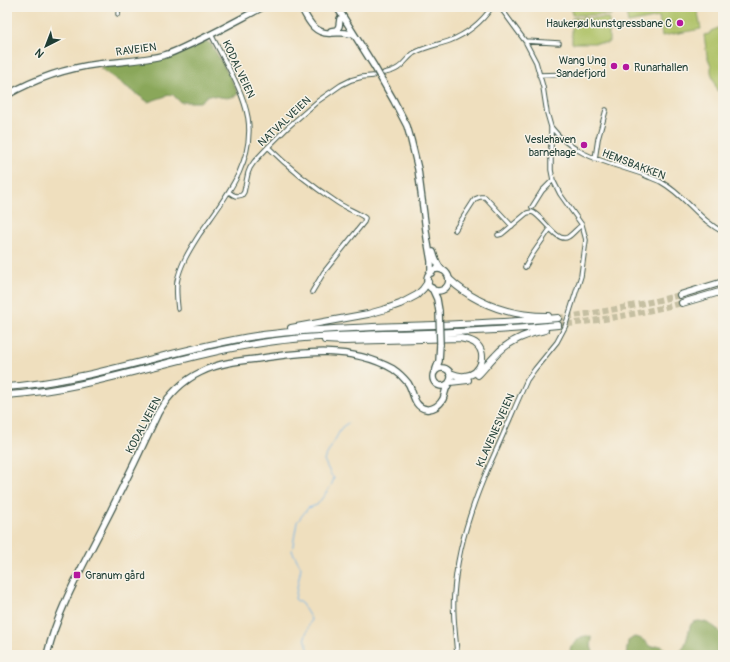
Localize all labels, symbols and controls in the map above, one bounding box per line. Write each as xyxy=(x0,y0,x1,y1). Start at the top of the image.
place label: Haukerød kunstgressbane C xyxy=(546,17,672,30)
marker: Haukerød kunstgressbane C xyxy=(675,18,685,28)
north arrow xyxy=(26,26,66,66)
street label: KODALVEIEN xyxy=(219,38,258,100)
street label: RAVEIEN xyxy=(115,40,157,59)
text: N xyxy=(32,45,47,60)
place label: Wang Ung Sandefjord xyxy=(556,54,606,80)
marker: Wang Ung Sandefjord xyxy=(609,61,619,71)
place label: Runarhallen xyxy=(634,61,688,74)
marker: Runarhallen xyxy=(621,62,631,72)
street label: NATVALVEIEN xyxy=(255,94,314,149)
place label: Veslehaven barnehage xyxy=(524,133,577,159)
marker: Veslehaven barnehage xyxy=(579,140,589,150)
street label: HEMSBAKKEN xyxy=(600,146,667,183)
street label: KLAVENESVEIEN xyxy=(473,391,518,469)
street label: KODALVEIEN xyxy=(123,395,164,456)
place label: Granum gård xyxy=(85,569,145,582)
marker: Granum gård xyxy=(72,570,82,580)

